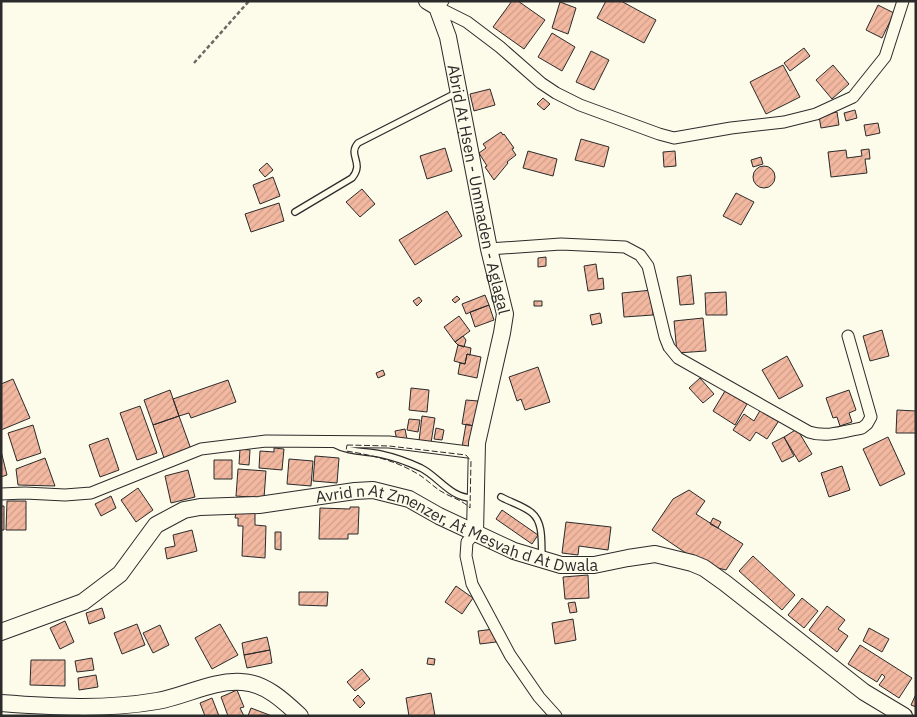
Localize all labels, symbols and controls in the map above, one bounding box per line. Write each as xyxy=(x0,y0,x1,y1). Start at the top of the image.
street label: Abrid At Ḥsen - Ummaden - Aglagal xyxy=(444,63,515,316)
street label: Avrid n At Zmenzer, At Meṣvaḥ d At Dwala xyxy=(314,479,599,576)

